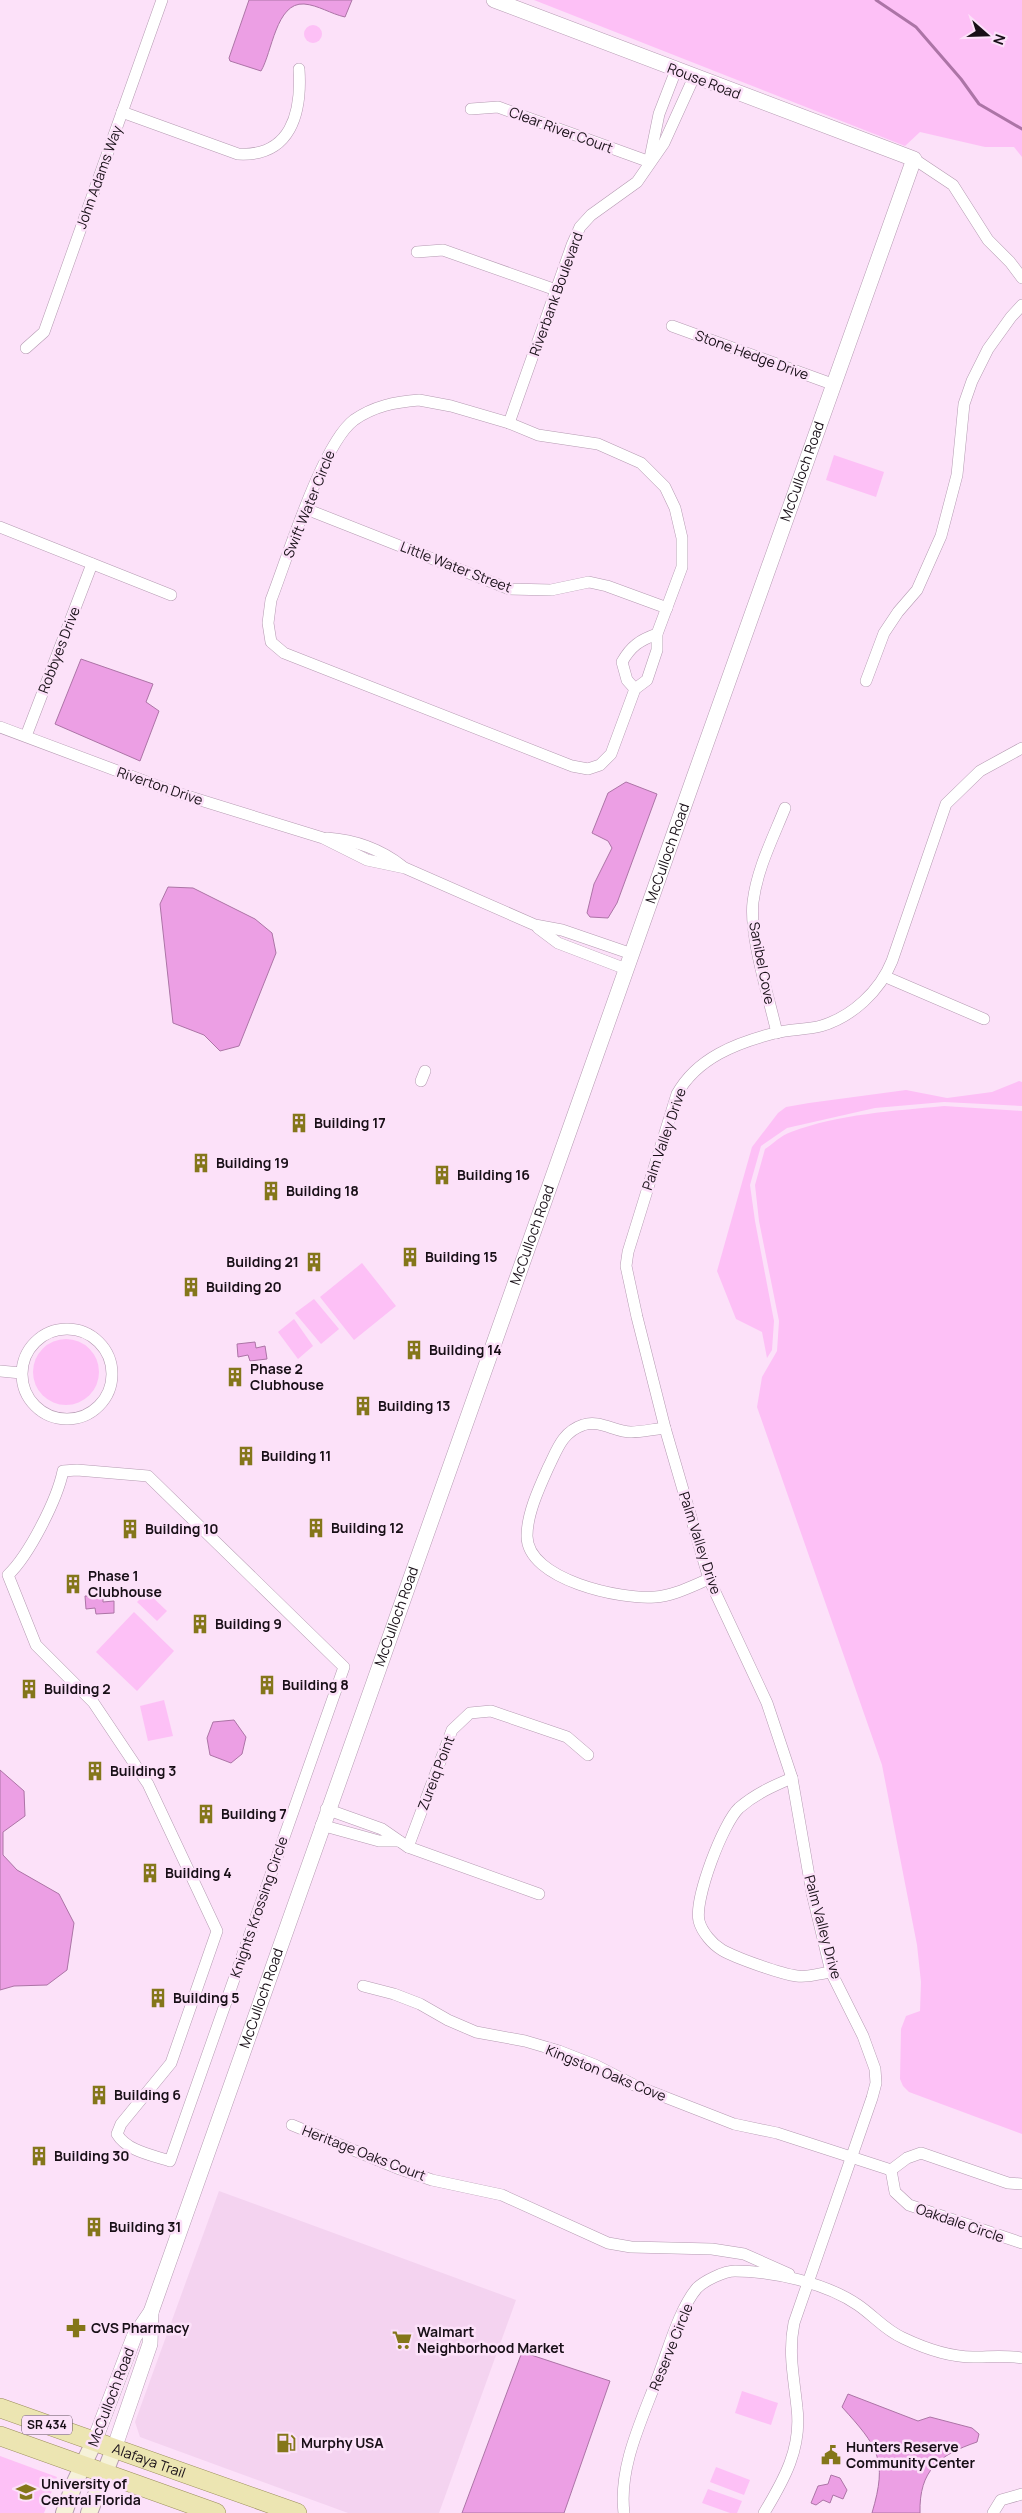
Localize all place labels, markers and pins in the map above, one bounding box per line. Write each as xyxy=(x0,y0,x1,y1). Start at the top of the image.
building icon: Building 17 xyxy=(288,1112,310,1134)
place label: Building 17 xyxy=(314,1113,386,1132)
building icon: Building 19 xyxy=(190,1152,212,1174)
place label: Building 19 xyxy=(216,1153,289,1172)
building icon: Building 16 xyxy=(431,1164,453,1186)
place label: Building 16 xyxy=(457,1165,530,1184)
building icon: Building 18 xyxy=(260,1180,282,1202)
place label: Building 18 xyxy=(286,1181,359,1200)
building icon: Building 15 xyxy=(399,1246,421,1268)
place label: Building 15 xyxy=(425,1247,498,1266)
building icon: Building 21 xyxy=(303,1251,325,1273)
place label: Building 21 xyxy=(226,1252,299,1271)
building icon: Building 20 xyxy=(180,1276,202,1298)
place label: Building 20 xyxy=(206,1277,282,1296)
building icon: Building 14 xyxy=(403,1339,425,1361)
place label: Building 14 xyxy=(429,1340,502,1359)
place label: Phase 2 Clubhouse xyxy=(250,1359,324,1394)
building icon: Phase 2 Clubhouse xyxy=(224,1366,246,1388)
building icon: Building 13 xyxy=(352,1395,374,1417)
place label: Building 13 xyxy=(378,1396,450,1415)
building icon: Building 11 xyxy=(235,1445,257,1467)
place label: Building 11 xyxy=(261,1446,331,1465)
building icon: Building 12 xyxy=(305,1517,327,1539)
building icon: Building 10 xyxy=(119,1518,141,1540)
place label: Building 12 xyxy=(331,1518,404,1537)
place label: Building 10 xyxy=(145,1519,219,1538)
place label: Phase 1 Clubhouse xyxy=(88,1566,162,1601)
building icon: Phase 1 Clubhouse xyxy=(62,1573,84,1595)
building icon: Building 9 xyxy=(189,1613,211,1635)
place label: Building 9 xyxy=(215,1614,282,1633)
building icon: Building 8 xyxy=(256,1674,278,1696)
place label: Building 8 xyxy=(282,1675,349,1694)
building icon: Building 2 xyxy=(18,1678,40,1700)
place label: Building 2 xyxy=(44,1679,111,1698)
building icon: Building 3 xyxy=(84,1760,106,1782)
place label: Building 3 xyxy=(110,1761,176,1780)
building icon: Building 7 xyxy=(195,1803,217,1825)
place label: Building 7 xyxy=(221,1804,287,1823)
building icon: Building 4 xyxy=(139,1862,161,1884)
place label: Building 4 xyxy=(165,1863,232,1882)
building icon: Building 5 xyxy=(147,1987,169,2009)
place label: Building 5 xyxy=(173,1988,239,2007)
building icon: Building 6 xyxy=(88,2084,110,2106)
place label: Building 6 xyxy=(114,2085,181,2104)
building icon: Building 30 xyxy=(28,2145,50,2167)
place label: Building 30 xyxy=(54,2146,130,2165)
building icon: Building 31 xyxy=(83,2216,105,2238)
place label: Building 31 xyxy=(109,2217,181,2236)
pharmacy icon: CVS Pharmacy xyxy=(65,2317,87,2339)
place label: CVS Pharmacy xyxy=(91,2318,190,2337)
place label: Walmart Neighborhood Market xyxy=(417,2322,565,2357)
supermarket icon: Walmart Neighborhood Market xyxy=(391,2329,413,2351)
fuel station icon: Murphy USA xyxy=(275,2432,297,2454)
place label: Murphy USA xyxy=(301,2433,384,2452)
place label: Hunters Reserve Community Center xyxy=(846,2437,976,2472)
public building icon: Hunters Reserve Community Center xyxy=(820,2444,842,2466)
place label: University of Central Florida xyxy=(41,2474,141,2509)
school or university icon: University of Central Florida xyxy=(15,2481,37,2503)

